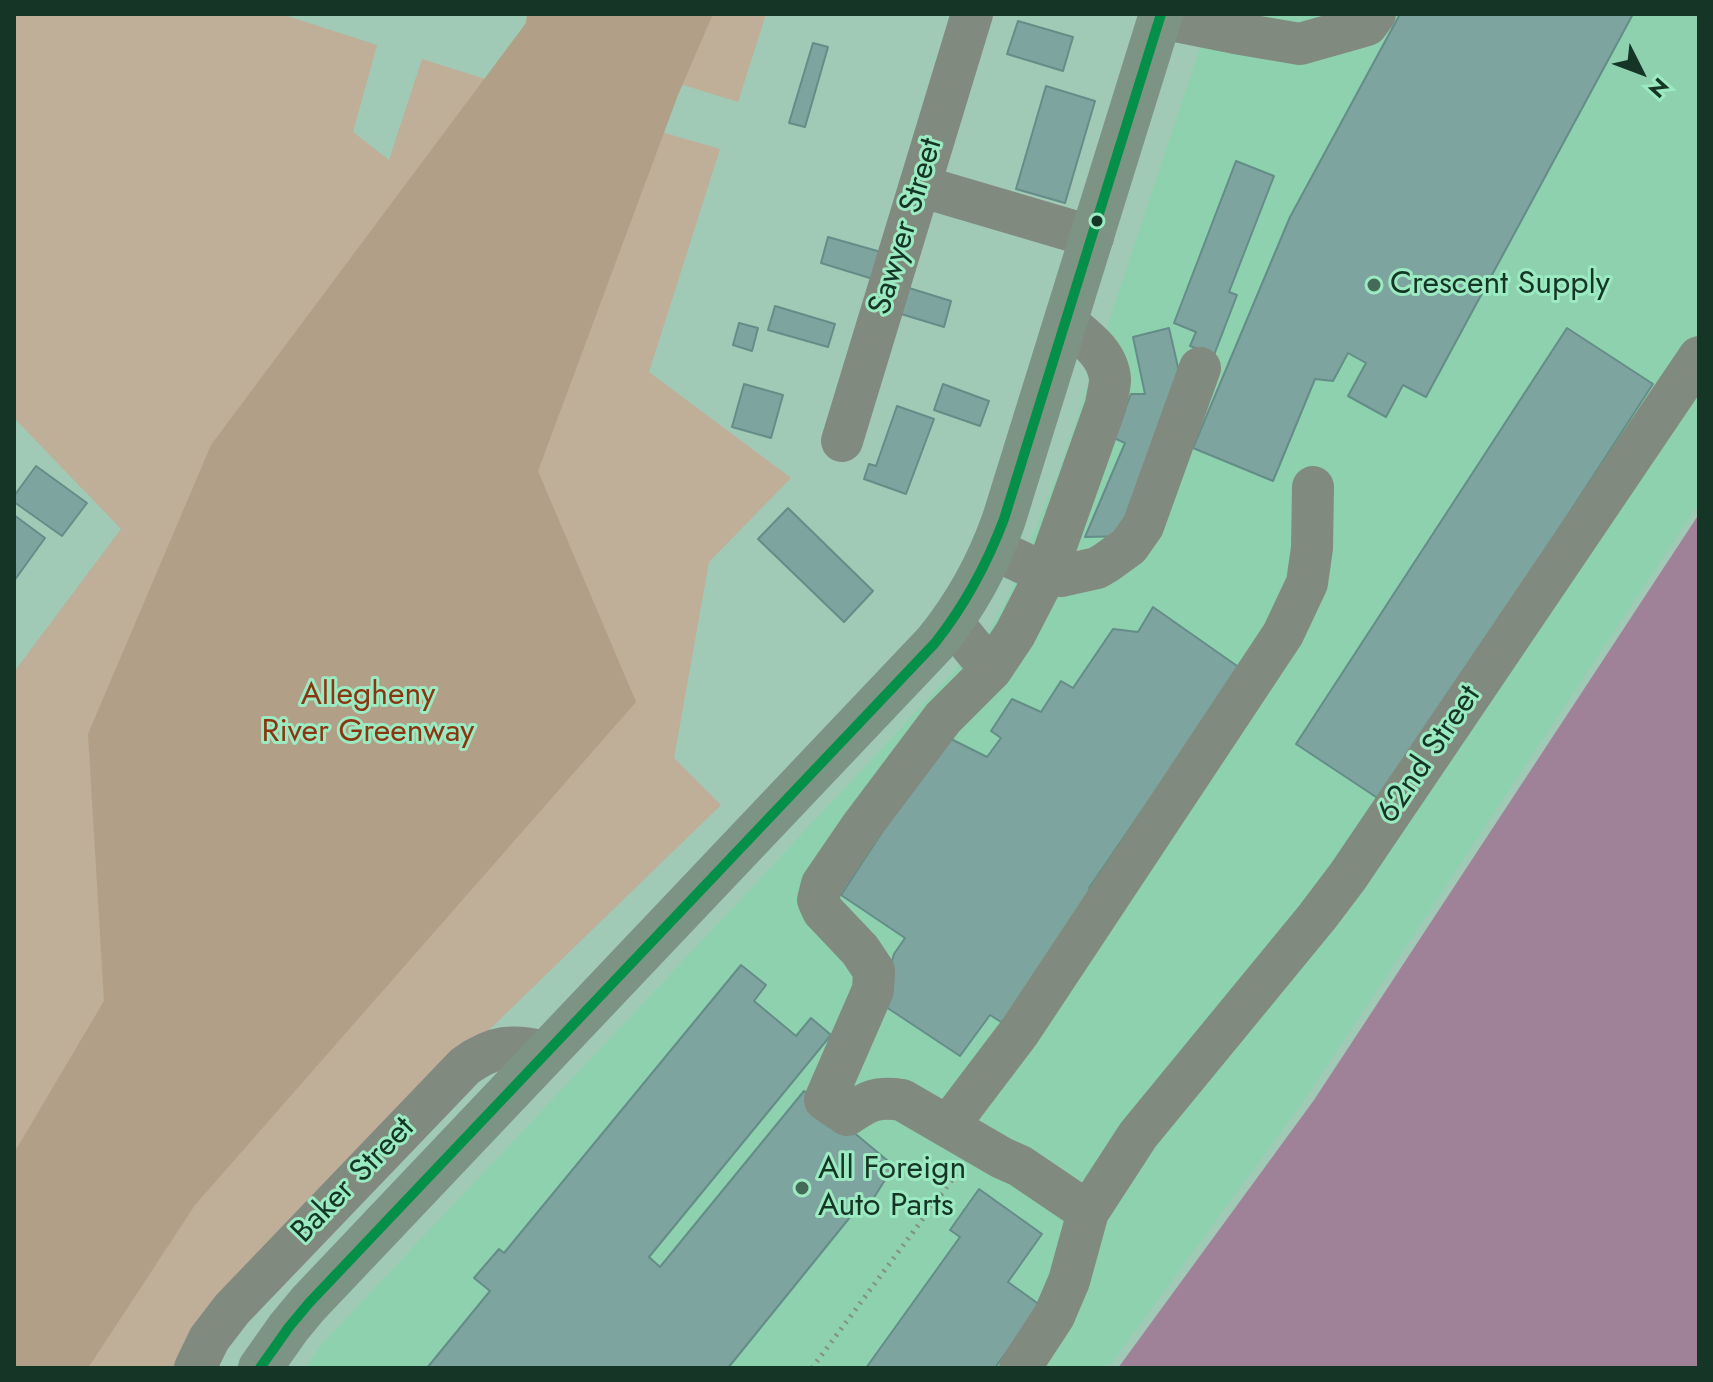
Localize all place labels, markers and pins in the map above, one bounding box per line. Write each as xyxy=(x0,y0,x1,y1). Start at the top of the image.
unlabelled marker xyxy=(1089,213,1105,229)
place label: Crescent Supply xyxy=(1390,266,1610,304)
marker: Crescent Supply xyxy=(1365,276,1383,294)
place label: All Foreign Auto Parts xyxy=(818,1151,966,1226)
marker: All Foreign Auto Parts xyxy=(793,1179,811,1197)

